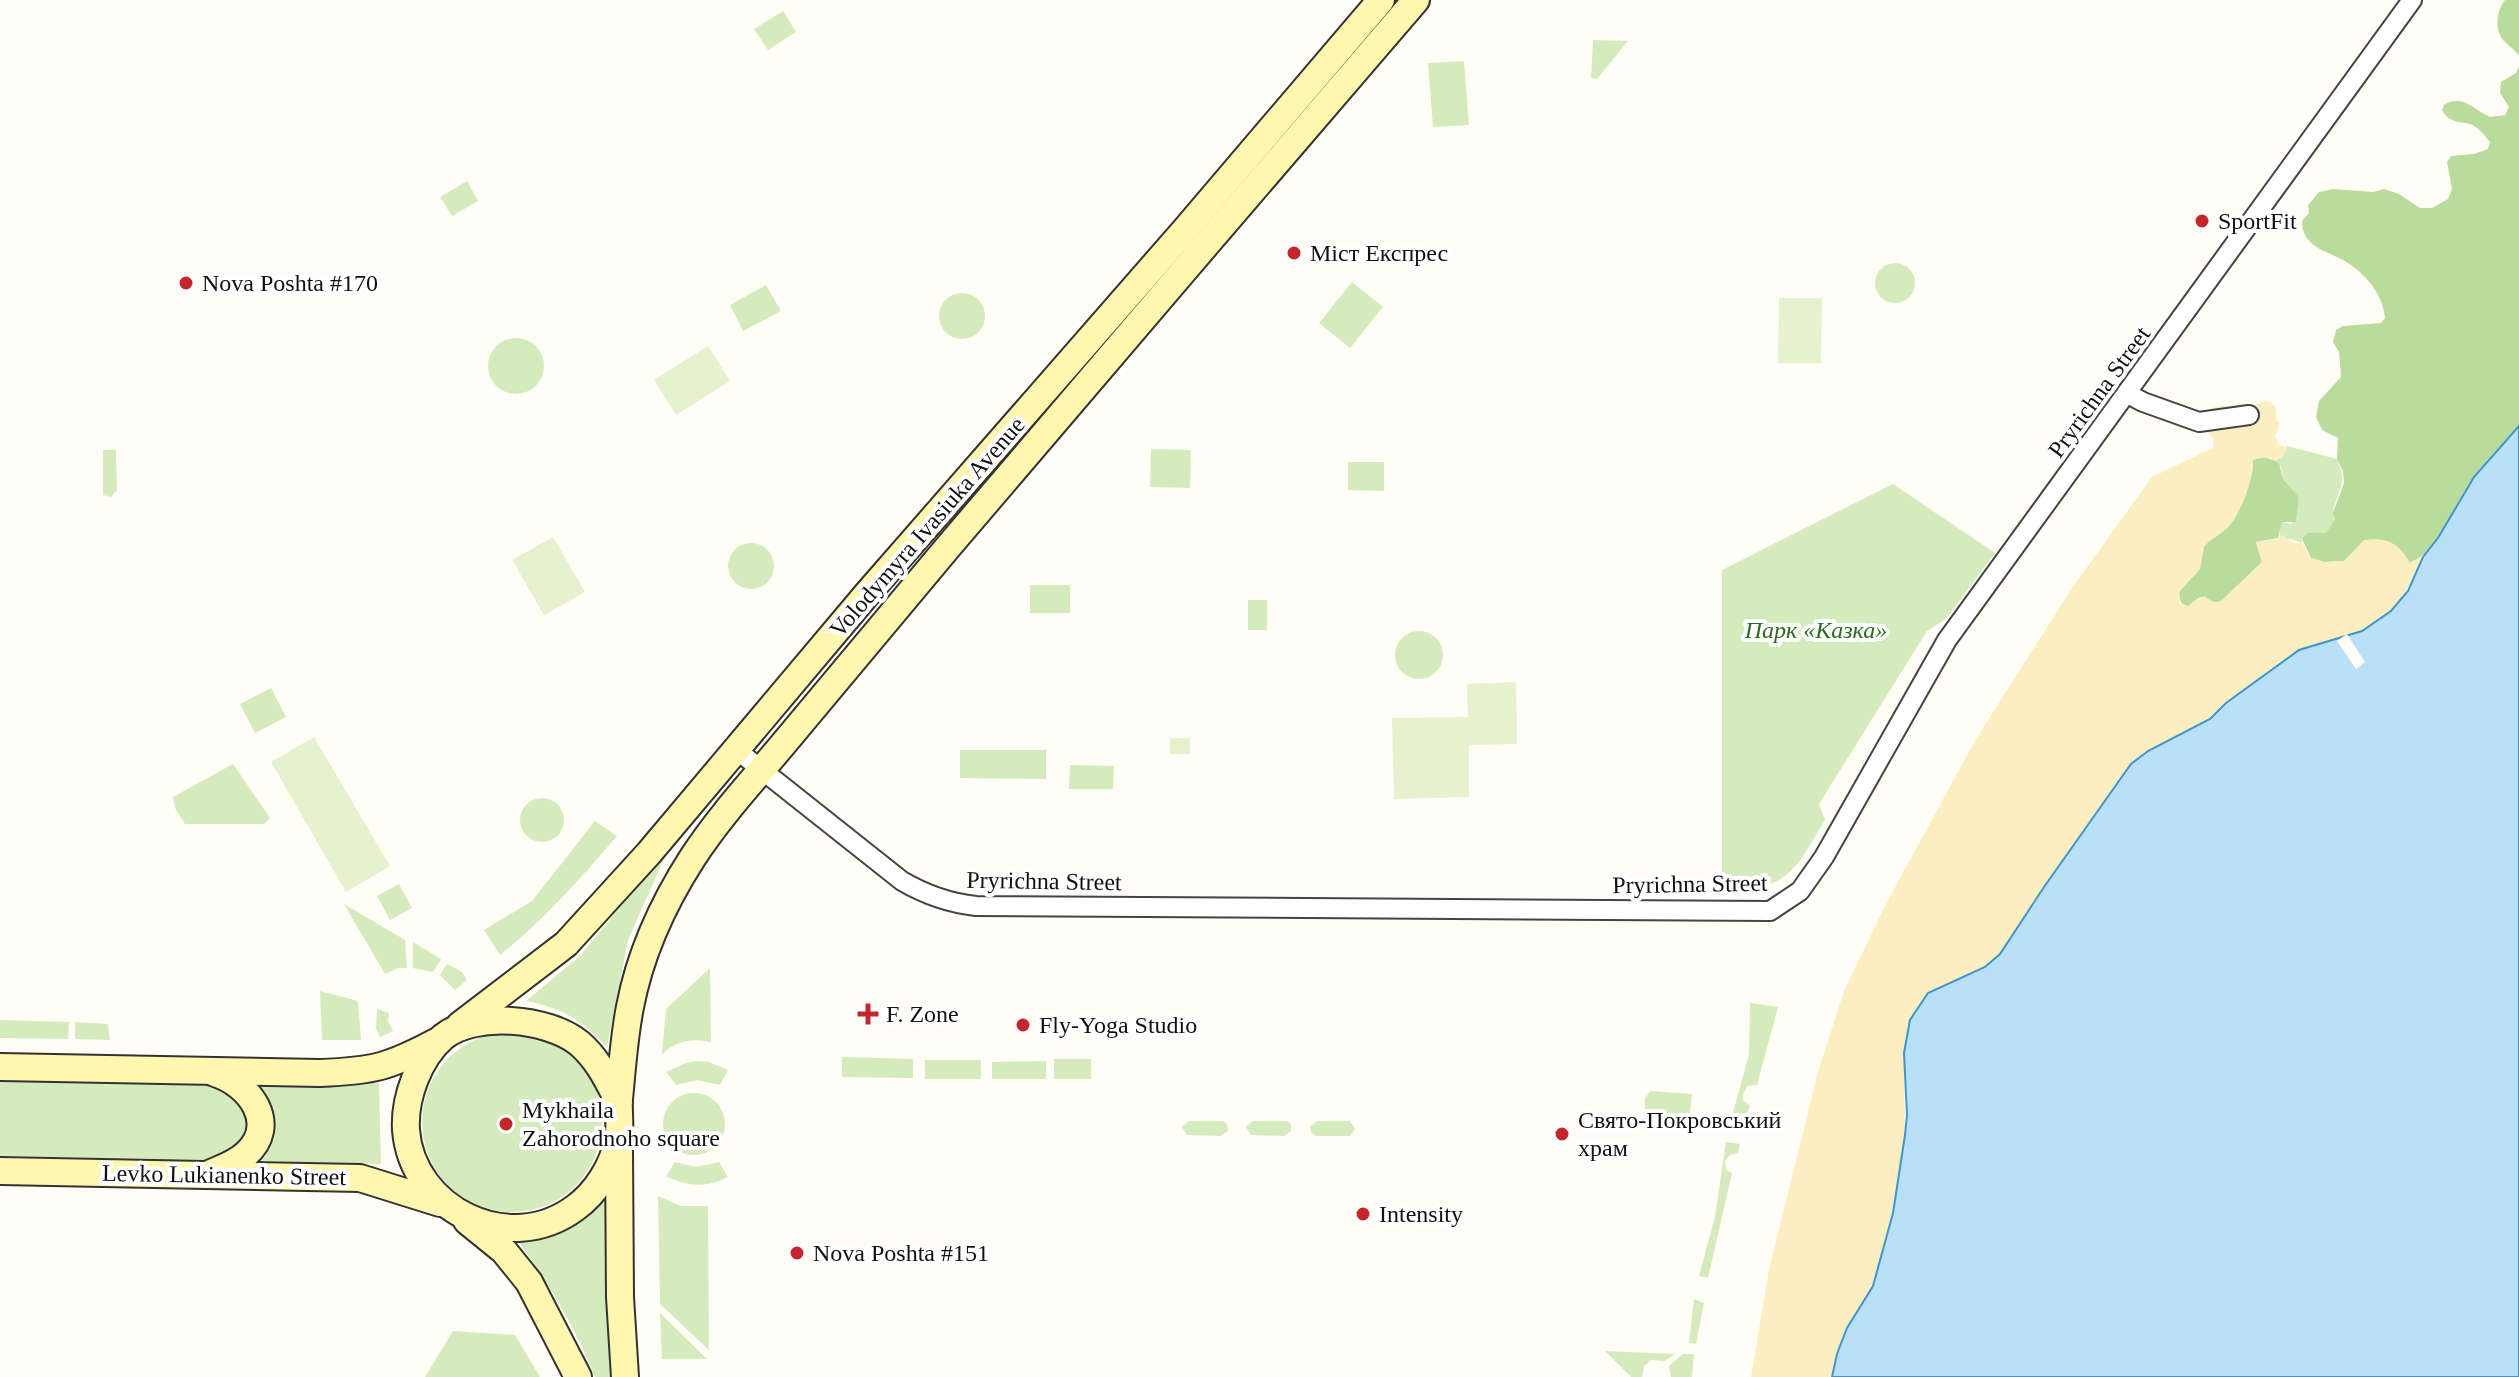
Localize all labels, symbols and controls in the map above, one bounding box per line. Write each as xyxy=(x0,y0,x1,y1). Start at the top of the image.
place label: SportFit xyxy=(2218,208,2297,234)
marker: SportFit xyxy=(2193,212,2211,230)
place label: Міст Експрес xyxy=(1310,240,1448,266)
marker: Міст Експрес xyxy=(1285,244,1303,262)
place label: Nova Poshta #170 xyxy=(202,270,378,296)
marker: Nova Poshta #170 xyxy=(177,274,195,292)
street label: Pryrichna Street xyxy=(2043,321,2155,462)
street label: Volodymyra Ivasiuka Avenue xyxy=(824,412,1030,642)
park label: Парк «Казка» xyxy=(1744,617,1887,643)
street label: Pryrichna Street xyxy=(966,867,1122,895)
street label: Pryrichna Street xyxy=(1612,870,1768,898)
place label: F. Zone xyxy=(886,1001,959,1027)
marker: F. Zone xyxy=(857,1003,879,1025)
place label: Fly-Yoga Studio xyxy=(1039,1012,1197,1038)
marker: Fly-Yoga Studio xyxy=(1014,1016,1032,1034)
place label: Mykhaila Zahorodnoho square xyxy=(522,1097,720,1151)
place label: Свято-Покровський храм xyxy=(1578,1107,1782,1161)
marker: Mykhaila Zahorodnoho square xyxy=(497,1115,515,1133)
marker: Свято-Покровський храм xyxy=(1553,1125,1571,1143)
street label: Levko Lukianenko Street xyxy=(102,1160,346,1190)
place label: Intensity xyxy=(1379,1201,1463,1227)
marker: Intensity xyxy=(1354,1205,1372,1223)
place label: Nova Poshta #151 xyxy=(813,1240,989,1266)
marker: Nova Poshta #151 xyxy=(788,1244,806,1262)

